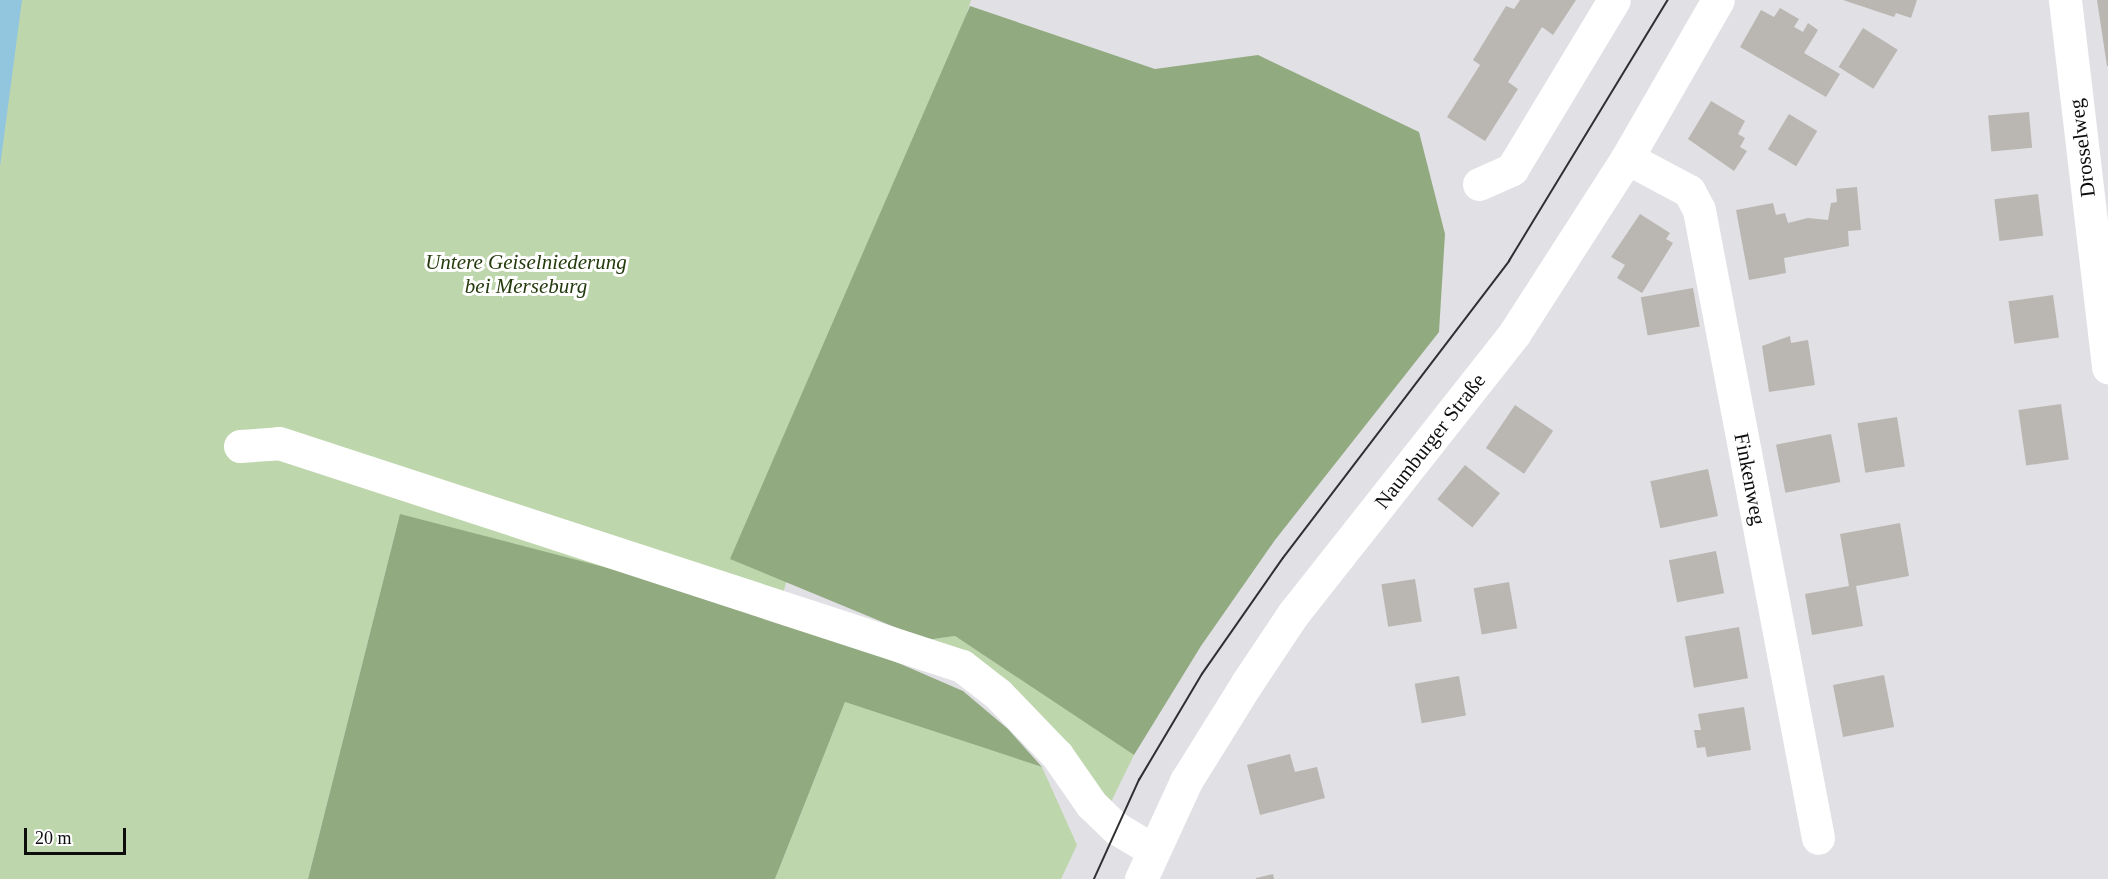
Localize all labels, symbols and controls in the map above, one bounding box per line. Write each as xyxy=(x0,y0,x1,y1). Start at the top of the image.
street label: Drosselweg xyxy=(2063,97,2101,199)
park label: Untere Geiselniederung bei Merseburg xyxy=(425,249,627,299)
street label: Naumburger Straße xyxy=(1369,368,1491,514)
street label: Finkenweg xyxy=(1729,431,1771,527)
scale bar xyxy=(27,816,129,854)
text: 20 m xyxy=(35,828,72,848)

